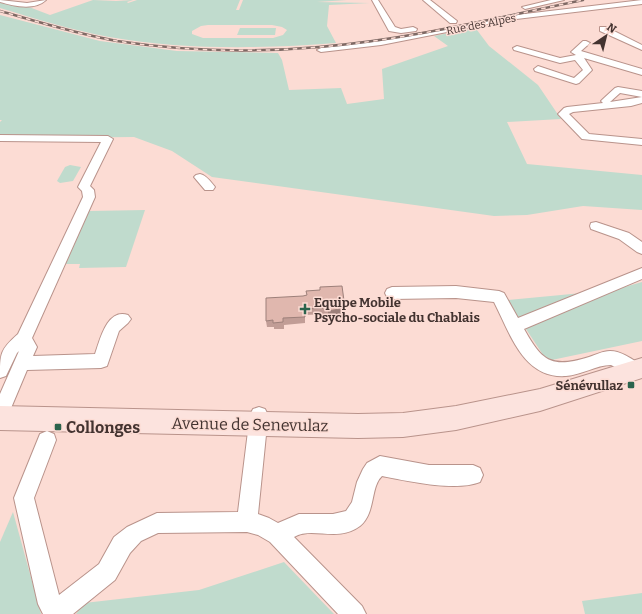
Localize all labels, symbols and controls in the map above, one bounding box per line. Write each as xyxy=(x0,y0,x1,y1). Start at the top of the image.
street label: Rue des Alpes xyxy=(445,11,517,38)
north arrow xyxy=(586,16,626,56)
text: N xyxy=(604,20,619,36)
place label: Equipe Mobile Psycho-sociale du Chablais xyxy=(314,295,480,325)
marker: Equipe Mobile Psycho-sociale du Chablais xyxy=(299,303,311,315)
place label: Sénévullaz xyxy=(556,378,623,393)
marker: Sénévullaz xyxy=(626,380,636,390)
street label: Avenue de Senevulaz xyxy=(171,414,329,435)
place label: Collonges xyxy=(66,418,140,437)
marker: Collonges xyxy=(53,422,63,432)

